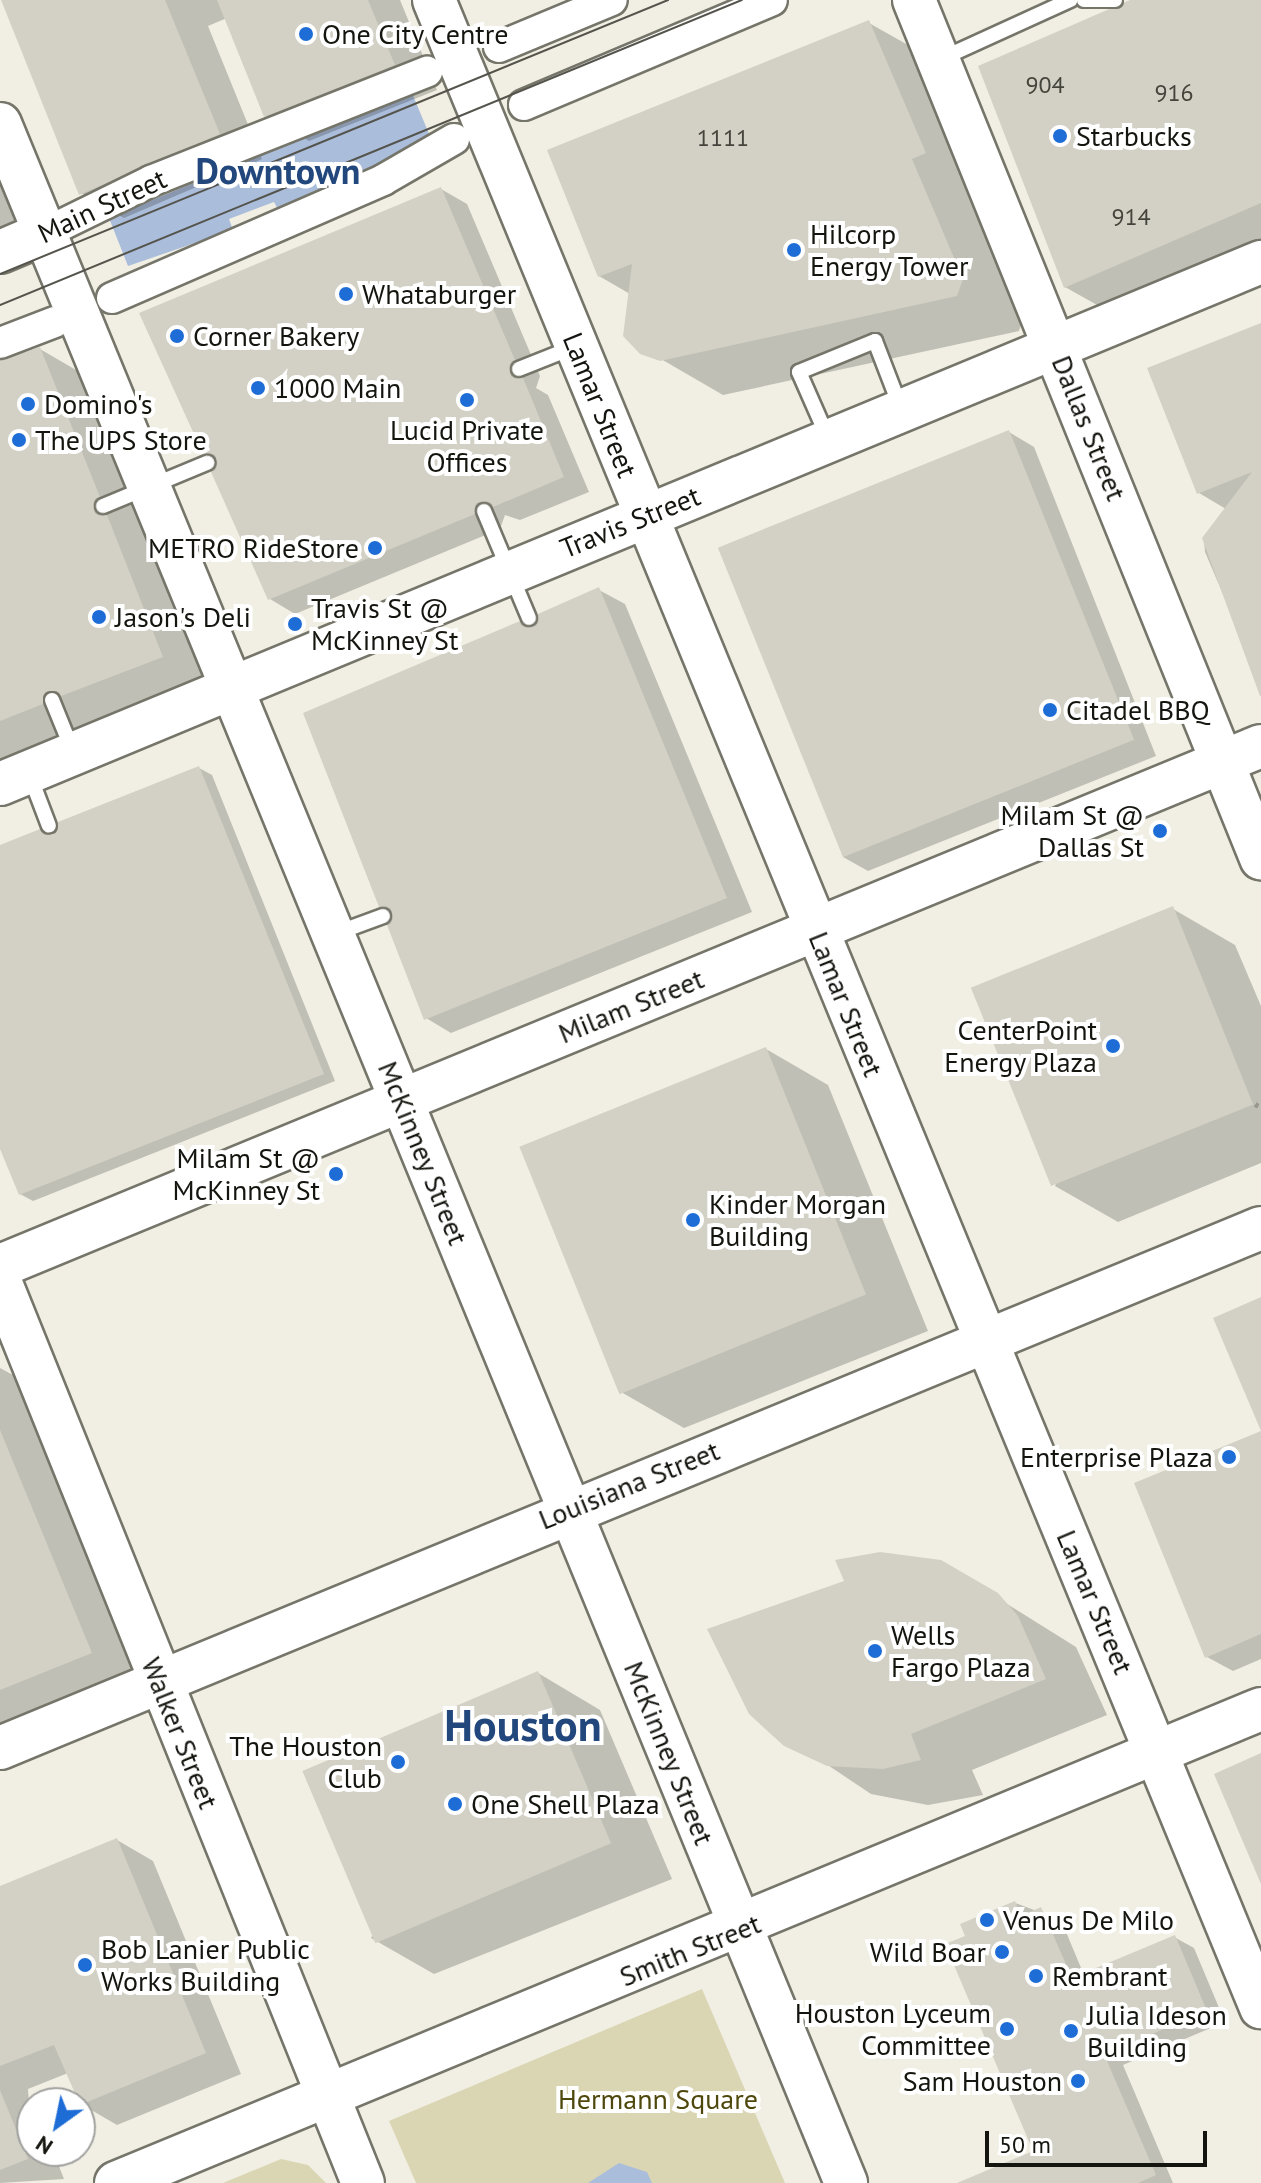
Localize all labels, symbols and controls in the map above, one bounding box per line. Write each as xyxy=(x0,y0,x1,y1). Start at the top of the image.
place label: One City Centre xyxy=(322,17,509,51)
marker: One City Centre xyxy=(297,25,315,43)
house number: 904 xyxy=(1025,71,1065,99)
house number: 916 xyxy=(1154,79,1194,107)
place label: Starbucks xyxy=(1076,119,1192,153)
house number: 1111 xyxy=(697,124,749,152)
marker: Starbucks xyxy=(1051,127,1069,145)
district label: Downtown xyxy=(196,149,360,193)
street label: Main Street xyxy=(32,162,172,250)
house number: 914 xyxy=(1111,203,1151,231)
place label: Hilcorp Energy Tower xyxy=(810,217,970,283)
marker: Hilcorp Energy Tower xyxy=(785,241,803,259)
place label: Whataburger xyxy=(362,277,516,311)
marker: Whataburger xyxy=(337,285,355,303)
place label: Corner Bakery xyxy=(193,319,359,353)
marker: Corner Bakery xyxy=(168,327,186,345)
street label: Lamar Street xyxy=(556,328,644,482)
street label: Dallas Street xyxy=(1045,351,1133,505)
place label: 1000 Main xyxy=(274,371,401,405)
marker: 1000 Main xyxy=(249,379,267,397)
place label: Domino's xyxy=(44,387,153,421)
marker: Lucid Private Offices xyxy=(458,391,476,409)
marker: Domino's xyxy=(19,395,37,413)
place label: Lucid Private Offices xyxy=(390,413,544,479)
place label: The UPS Store xyxy=(35,423,207,457)
marker: The UPS Store xyxy=(10,431,28,449)
street label: Travis Street xyxy=(555,479,705,565)
place label: METRO RideStore xyxy=(148,531,359,565)
marker: METRO RideStore xyxy=(366,539,384,557)
place label: Travis St @ McKinney St xyxy=(311,591,459,657)
place label: Jason's Deli xyxy=(115,600,251,634)
marker: Jason's Deli xyxy=(90,608,108,626)
marker: Travis St @ McKinney St xyxy=(286,615,304,633)
place label: Citadel BBQ xyxy=(1066,693,1210,727)
marker: Citadel BBQ xyxy=(1041,701,1059,719)
place label: Milam St @ Dallas St xyxy=(1000,798,1144,864)
marker: Milam St @ Dallas St xyxy=(1151,822,1169,840)
street label: Lamar Street xyxy=(802,927,890,1081)
street label: Milam Street xyxy=(554,962,708,1050)
place label: CenterPoint Energy Plaza xyxy=(943,1013,1097,1079)
marker: CenterPoint Energy Plaza xyxy=(1104,1037,1122,1055)
street label: McKinney Street xyxy=(371,1056,475,1250)
place label: Milam St @ McKinney St xyxy=(172,1141,320,1207)
marker: Milam St @ McKinney St xyxy=(327,1165,345,1183)
place label: Kinder Morgan Building xyxy=(709,1187,886,1253)
marker: Kinder Morgan Building xyxy=(684,1211,702,1229)
street label: Louisiana Street xyxy=(534,1433,724,1537)
place label: Enterprise Plaza xyxy=(1020,1440,1213,1474)
marker: Enterprise Plaza xyxy=(1220,1448,1238,1466)
street label: Lamar Street xyxy=(1050,1525,1140,1679)
place label: Wells Fargo Plaza xyxy=(891,1618,1031,1684)
marker: Wells Fargo Plaza xyxy=(866,1642,884,1660)
street label: Walker Street xyxy=(134,1653,226,1813)
street label: McKinney Street xyxy=(617,1656,721,1850)
district label: Houston xyxy=(444,1699,602,1751)
place label: The Houston Club xyxy=(229,1729,382,1795)
marker: The Houston Club xyxy=(389,1753,407,1771)
place label: One Shell Plaza xyxy=(471,1787,660,1821)
marker: One Shell Plaza xyxy=(446,1795,464,1813)
place label: Venus De Milo xyxy=(1003,1903,1174,1937)
street label: Smith Street xyxy=(615,1907,765,1993)
marker: Venus De Milo xyxy=(978,1911,996,1929)
place label: Bob Lanier Public Works Building xyxy=(101,1932,310,1998)
place label: Wild Boar xyxy=(870,1935,986,1969)
marker: Wild Boar xyxy=(993,1943,1011,1961)
marker: Bob Lanier Public Works Building xyxy=(76,1956,94,1974)
place label: Rembrant xyxy=(1052,1959,1168,1993)
marker: Rembrant xyxy=(1027,1967,1045,1985)
place label: Houston Lyceum Committee xyxy=(795,1996,991,2062)
place label: Julia Ideson Building xyxy=(1087,1998,1227,2064)
marker: Houston Lyceum Committee xyxy=(998,2020,1016,2038)
marker: Julia Ideson Building xyxy=(1062,2022,1080,2040)
place label: Sam Houston xyxy=(903,2064,1062,2098)
marker: Sam Houston xyxy=(1069,2072,1087,2090)
park label: Hermann Square xyxy=(558,2082,758,2116)
north arrow xyxy=(16,2087,96,2167)
scale bar xyxy=(989,2115,1211,2165)
text: 50 m xyxy=(999,2129,1051,2160)
text: N xyxy=(30,2130,58,2161)

